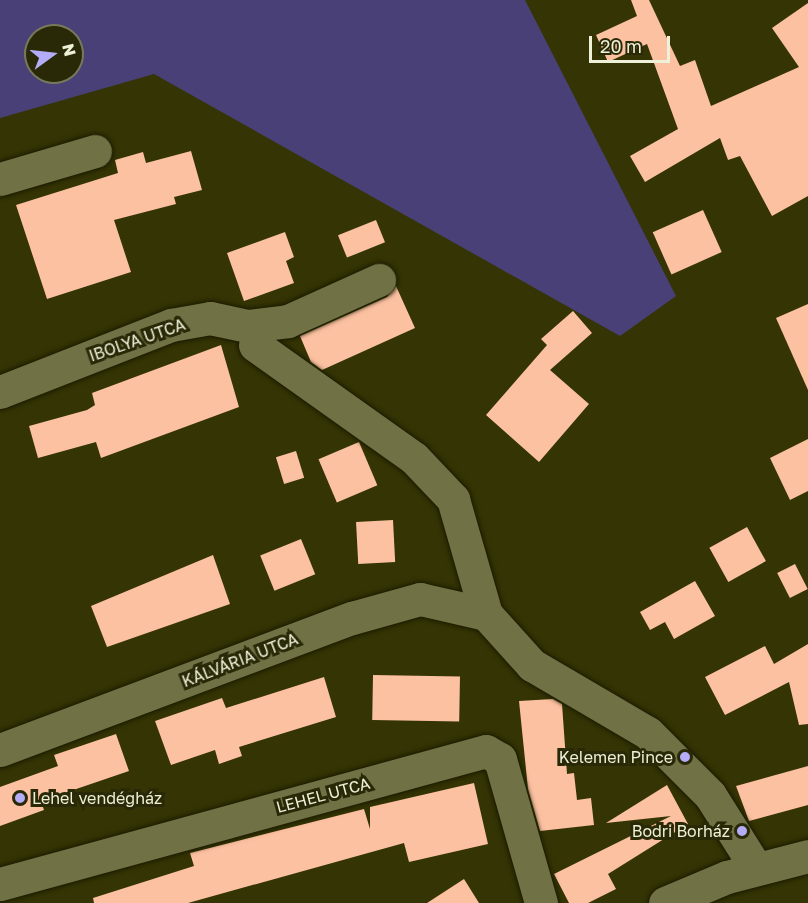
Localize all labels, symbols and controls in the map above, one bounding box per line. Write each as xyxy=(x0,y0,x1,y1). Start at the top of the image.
north arrow xyxy=(24,24,84,84)
scale bar xyxy=(592,24,673,62)
text: 20 m xyxy=(600,35,642,57)
text: N xyxy=(58,41,81,58)
street label: IBOLYA UTCA xyxy=(86,315,188,365)
street label: KÁLVÁRIA UTCA xyxy=(179,629,301,691)
place label: Kelemen Pince xyxy=(559,747,673,767)
marker: Kelemen Pince xyxy=(678,750,692,764)
street label: LEHEL UTCA xyxy=(274,773,372,817)
place label: Lehel vendégház xyxy=(32,788,162,808)
marker: Lehel vendégház xyxy=(13,791,27,805)
place label: Bodri Borház xyxy=(632,821,730,841)
marker: Bodri Borház xyxy=(735,824,749,838)

